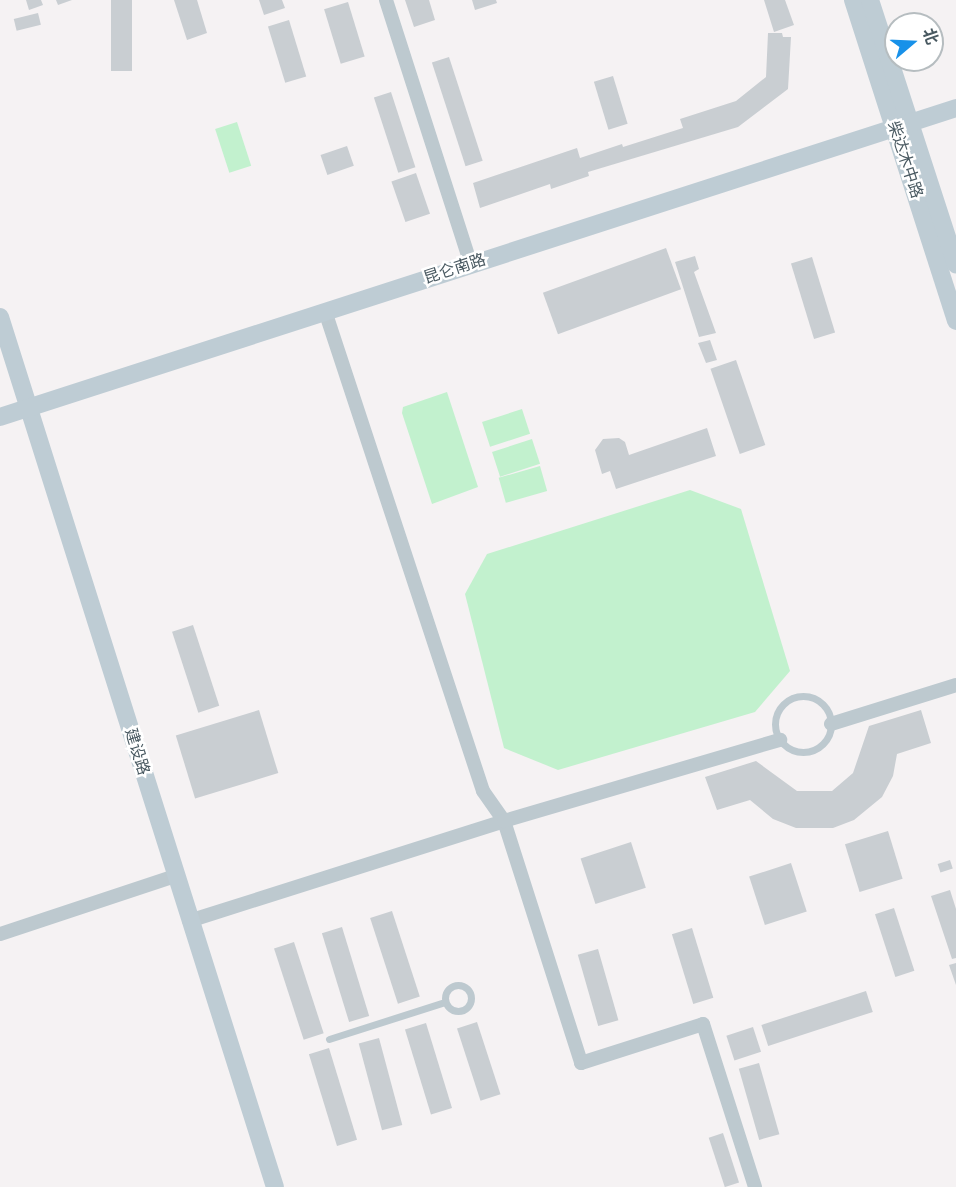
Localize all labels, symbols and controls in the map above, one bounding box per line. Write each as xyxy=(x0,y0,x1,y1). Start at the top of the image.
north arrow xyxy=(884,12,944,72)
text: 北 xyxy=(917,26,941,48)
street label: 柴达木中路 xyxy=(883,119,925,201)
street label: 昆仑南路 xyxy=(422,251,488,289)
street label: 建设路 xyxy=(120,726,152,778)

